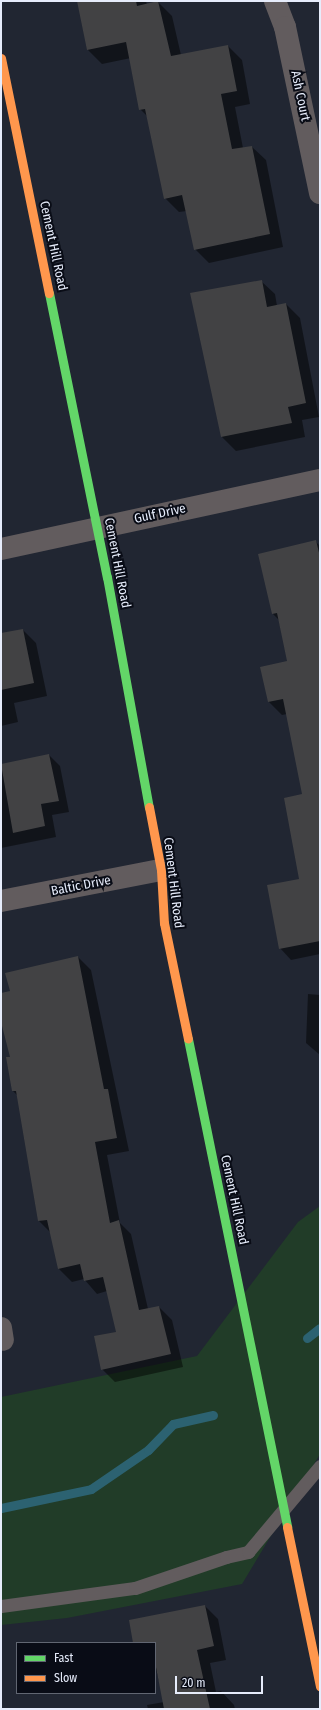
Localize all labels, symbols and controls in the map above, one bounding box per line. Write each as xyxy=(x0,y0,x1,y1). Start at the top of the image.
street label: Ash Court xyxy=(287,69,313,123)
street label: Cement Hill Road xyxy=(36,200,70,292)
street label: Gulf Drive xyxy=(133,501,187,527)
street label: Cement Hill Road xyxy=(101,517,133,609)
street label: Cement Hill Road xyxy=(160,837,186,929)
street label: Baltic Drive xyxy=(50,873,112,899)
street label: Cement Hill Road xyxy=(217,1154,251,1246)
legend xyxy=(16,1642,156,1694)
text: Fast xyxy=(54,1651,73,1665)
scale bar xyxy=(177,1668,265,1694)
text: Slow xyxy=(54,1671,77,1685)
text: 20 m xyxy=(182,1676,206,1690)

